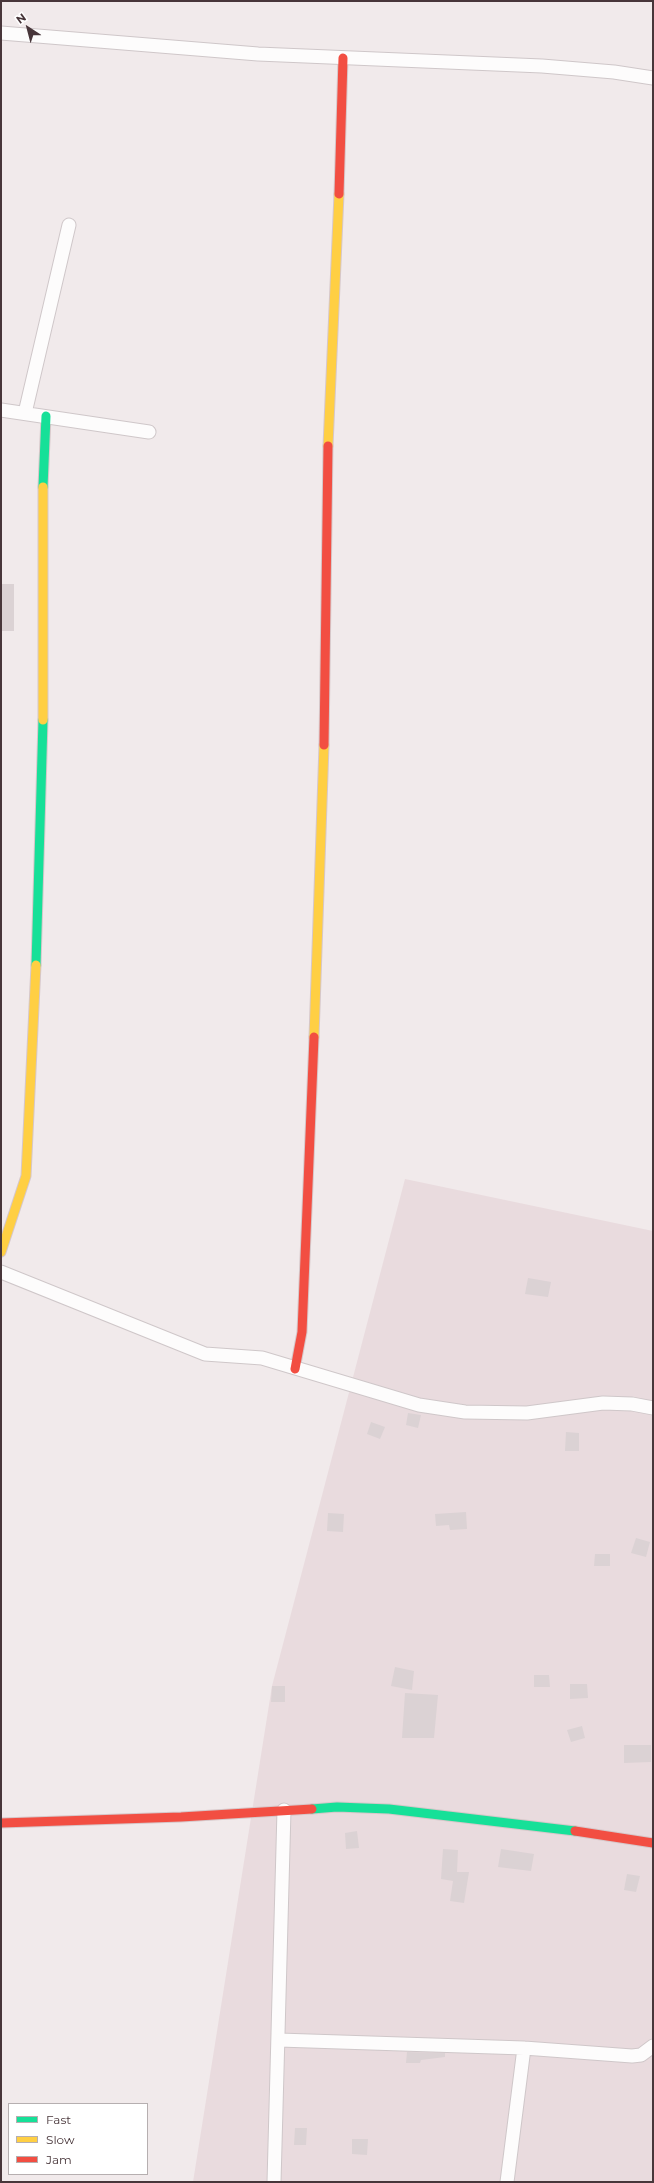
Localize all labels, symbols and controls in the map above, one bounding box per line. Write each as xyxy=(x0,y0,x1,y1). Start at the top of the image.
north arrow xyxy=(8,8,48,48)
text: N xyxy=(13,10,29,27)
legend xyxy=(8,2103,148,2175)
text: Fast xyxy=(46,2112,71,2127)
text: Slow xyxy=(46,2132,75,2147)
text: Jam xyxy=(46,2152,72,2167)

